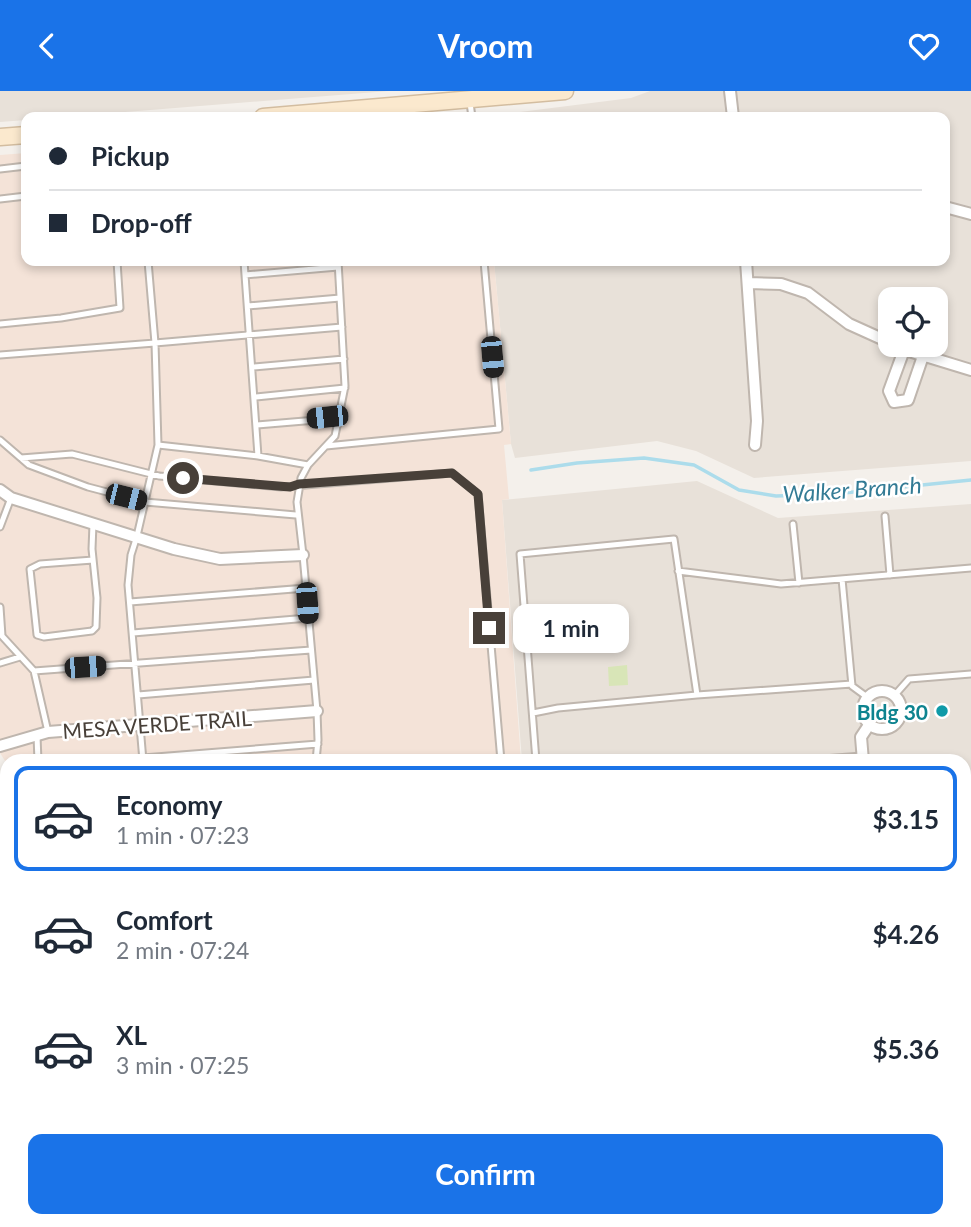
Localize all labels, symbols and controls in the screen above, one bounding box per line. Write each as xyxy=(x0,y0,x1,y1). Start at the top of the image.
text: Vroom xyxy=(438,26,533,65)
icon: back xyxy=(28,27,66,65)
icon: heart xyxy=(905,27,943,65)
text: Pickup xyxy=(91,140,170,172)
text: Drop-off xyxy=(91,207,192,239)
map controls xyxy=(878,287,948,357)
button: locate xyxy=(878,287,948,357)
car xyxy=(480,335,505,379)
car xyxy=(306,404,349,430)
route start xyxy=(167,462,199,494)
water label: Walker Branch xyxy=(782,470,922,508)
car xyxy=(104,482,149,512)
car xyxy=(296,581,319,625)
callout: 1 min xyxy=(514,603,629,653)
route end xyxy=(473,612,505,644)
text: 1 min xyxy=(542,614,600,642)
car xyxy=(64,655,107,679)
place label: Bldg 30 xyxy=(857,699,928,724)
marker: Bldg 30 xyxy=(934,703,950,719)
street label: MESA VERDE TRAIL xyxy=(62,705,253,743)
icon: car xyxy=(32,787,95,850)
text: Economy xyxy=(116,789,222,821)
text: $3.15 xyxy=(873,803,939,835)
text: 1 min · 07:23 xyxy=(116,821,249,849)
icon: car xyxy=(32,902,95,965)
text: Comfort xyxy=(116,904,213,936)
text: $4.26 xyxy=(873,918,939,950)
text: 2 min · 07:24 xyxy=(116,936,249,964)
icon: car xyxy=(32,1017,95,1080)
text: XL xyxy=(116,1019,147,1051)
text: $5.36 xyxy=(873,1033,939,1065)
text: 3 min · 07:25 xyxy=(116,1051,249,1079)
button: Confirm xyxy=(28,1134,943,1214)

